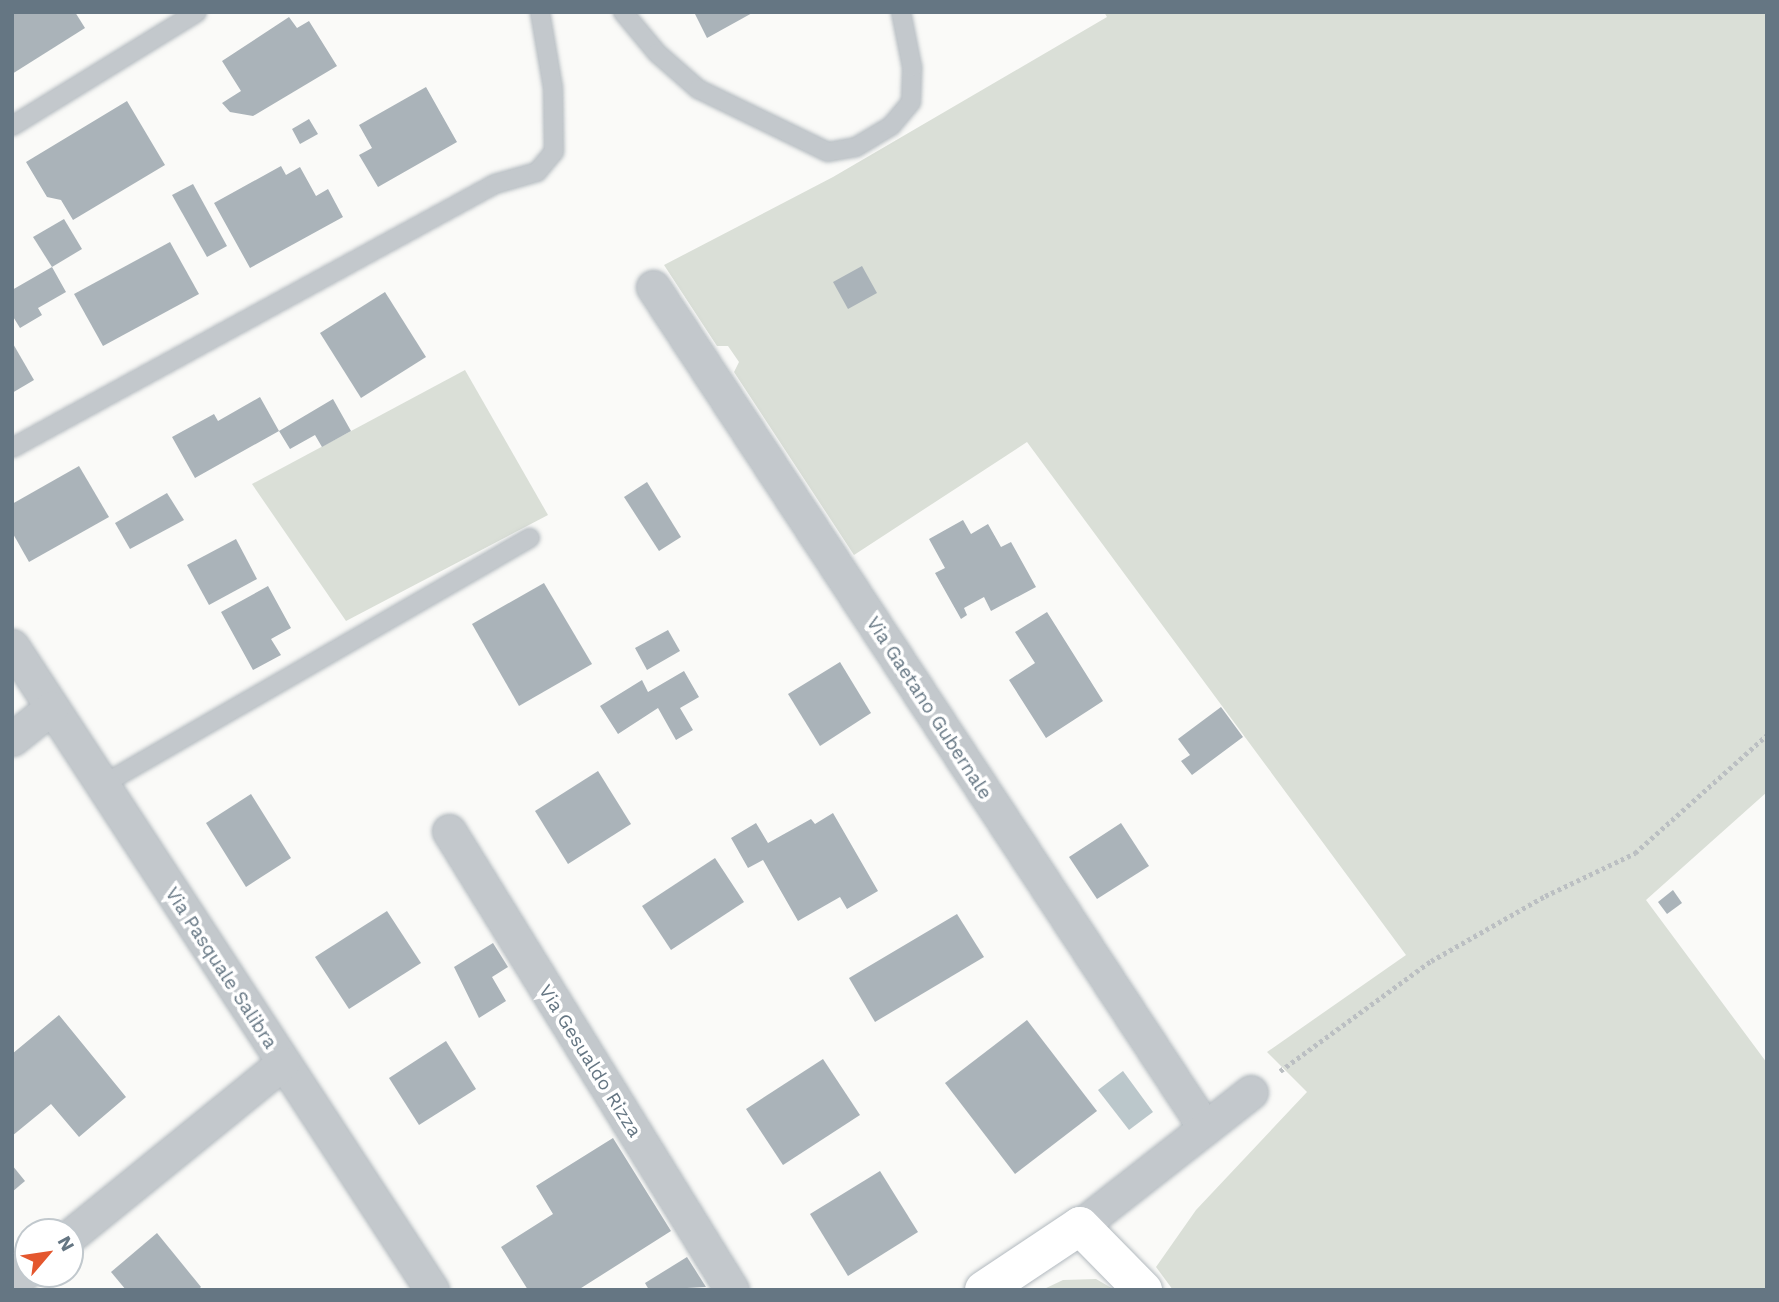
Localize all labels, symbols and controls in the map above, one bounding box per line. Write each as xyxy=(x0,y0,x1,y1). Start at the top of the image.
street label: Via Gaetano Gubernale xyxy=(861,612,997,804)
street label: Via Pasquale Salibra xyxy=(160,883,282,1053)
street label: Via Gesualdo Rizza xyxy=(534,980,646,1142)
north arrow xyxy=(14,1218,84,1288)
text: N xyxy=(53,1232,80,1255)

